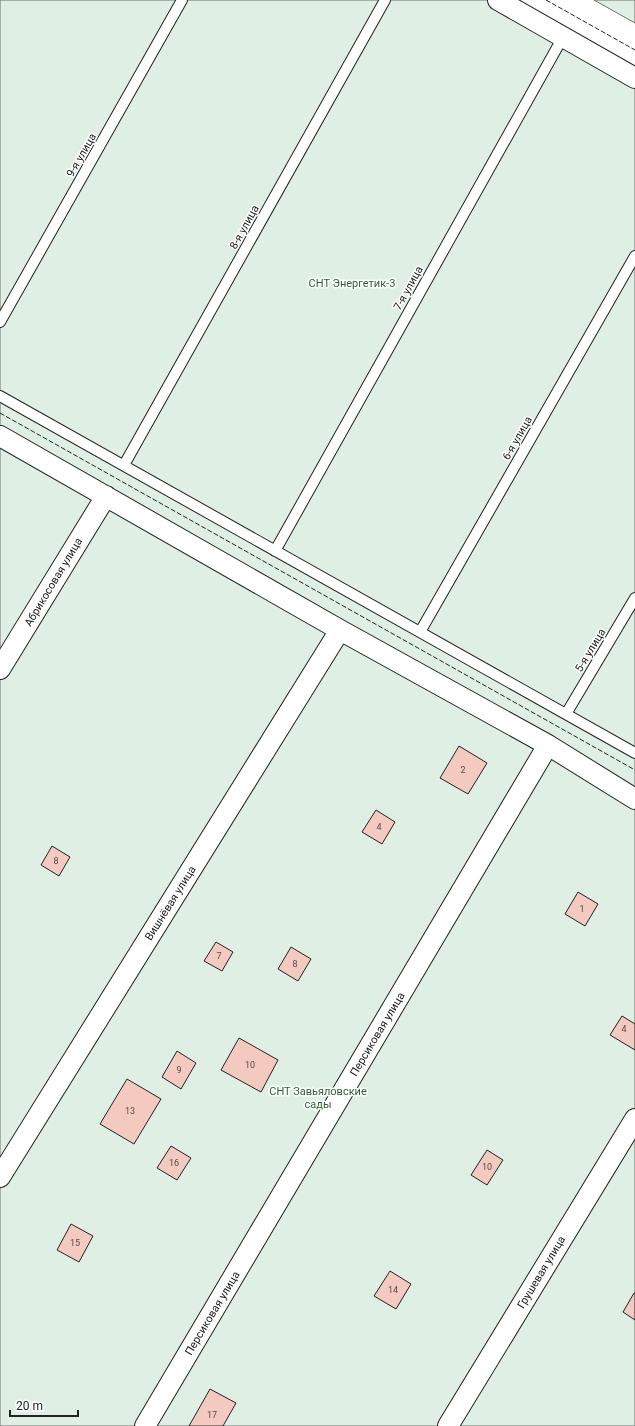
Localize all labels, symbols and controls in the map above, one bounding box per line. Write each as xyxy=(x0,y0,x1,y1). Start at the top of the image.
street label: 9-я улица xyxy=(64,131,99,179)
street label: 8-я улица xyxy=(227,203,262,251)
street label: 7-я улица xyxy=(391,264,426,312)
park label: СНТ Энергетик-3 xyxy=(309,277,395,290)
street label: 6-я улица xyxy=(500,414,535,462)
street label: Абрикосовая улица xyxy=(22,536,85,629)
street label: 5-я улица xyxy=(572,626,608,674)
house number: 2 xyxy=(460,765,466,775)
house number: 4 xyxy=(376,822,382,832)
house number: 8 xyxy=(53,856,59,866)
street label: Вишнёвая улица xyxy=(142,864,199,943)
house number: 1 xyxy=(579,904,585,914)
house number: 7 xyxy=(216,951,222,961)
house number: 8 xyxy=(292,959,298,969)
street label: Персиковая улица xyxy=(347,990,408,1078)
house number: 4 xyxy=(621,1024,627,1034)
house number: 10 xyxy=(245,1060,255,1070)
house number: 9 xyxy=(176,1065,182,1075)
park label: СНТ Завьяловские сады xyxy=(269,1085,367,1111)
house number: 13 xyxy=(125,1106,135,1116)
house number: 16 xyxy=(169,1158,179,1168)
house number: 10 xyxy=(482,1162,492,1172)
street label: Грушевая улица xyxy=(515,1234,568,1311)
house number: 15 xyxy=(70,1238,80,1248)
street label: Персиковая улица xyxy=(182,1269,243,1357)
house number: 14 xyxy=(388,1285,398,1295)
scale bar xyxy=(10,1392,78,1418)
text: 20 m xyxy=(16,1399,43,1413)
house number: 17 xyxy=(207,1410,217,1420)

